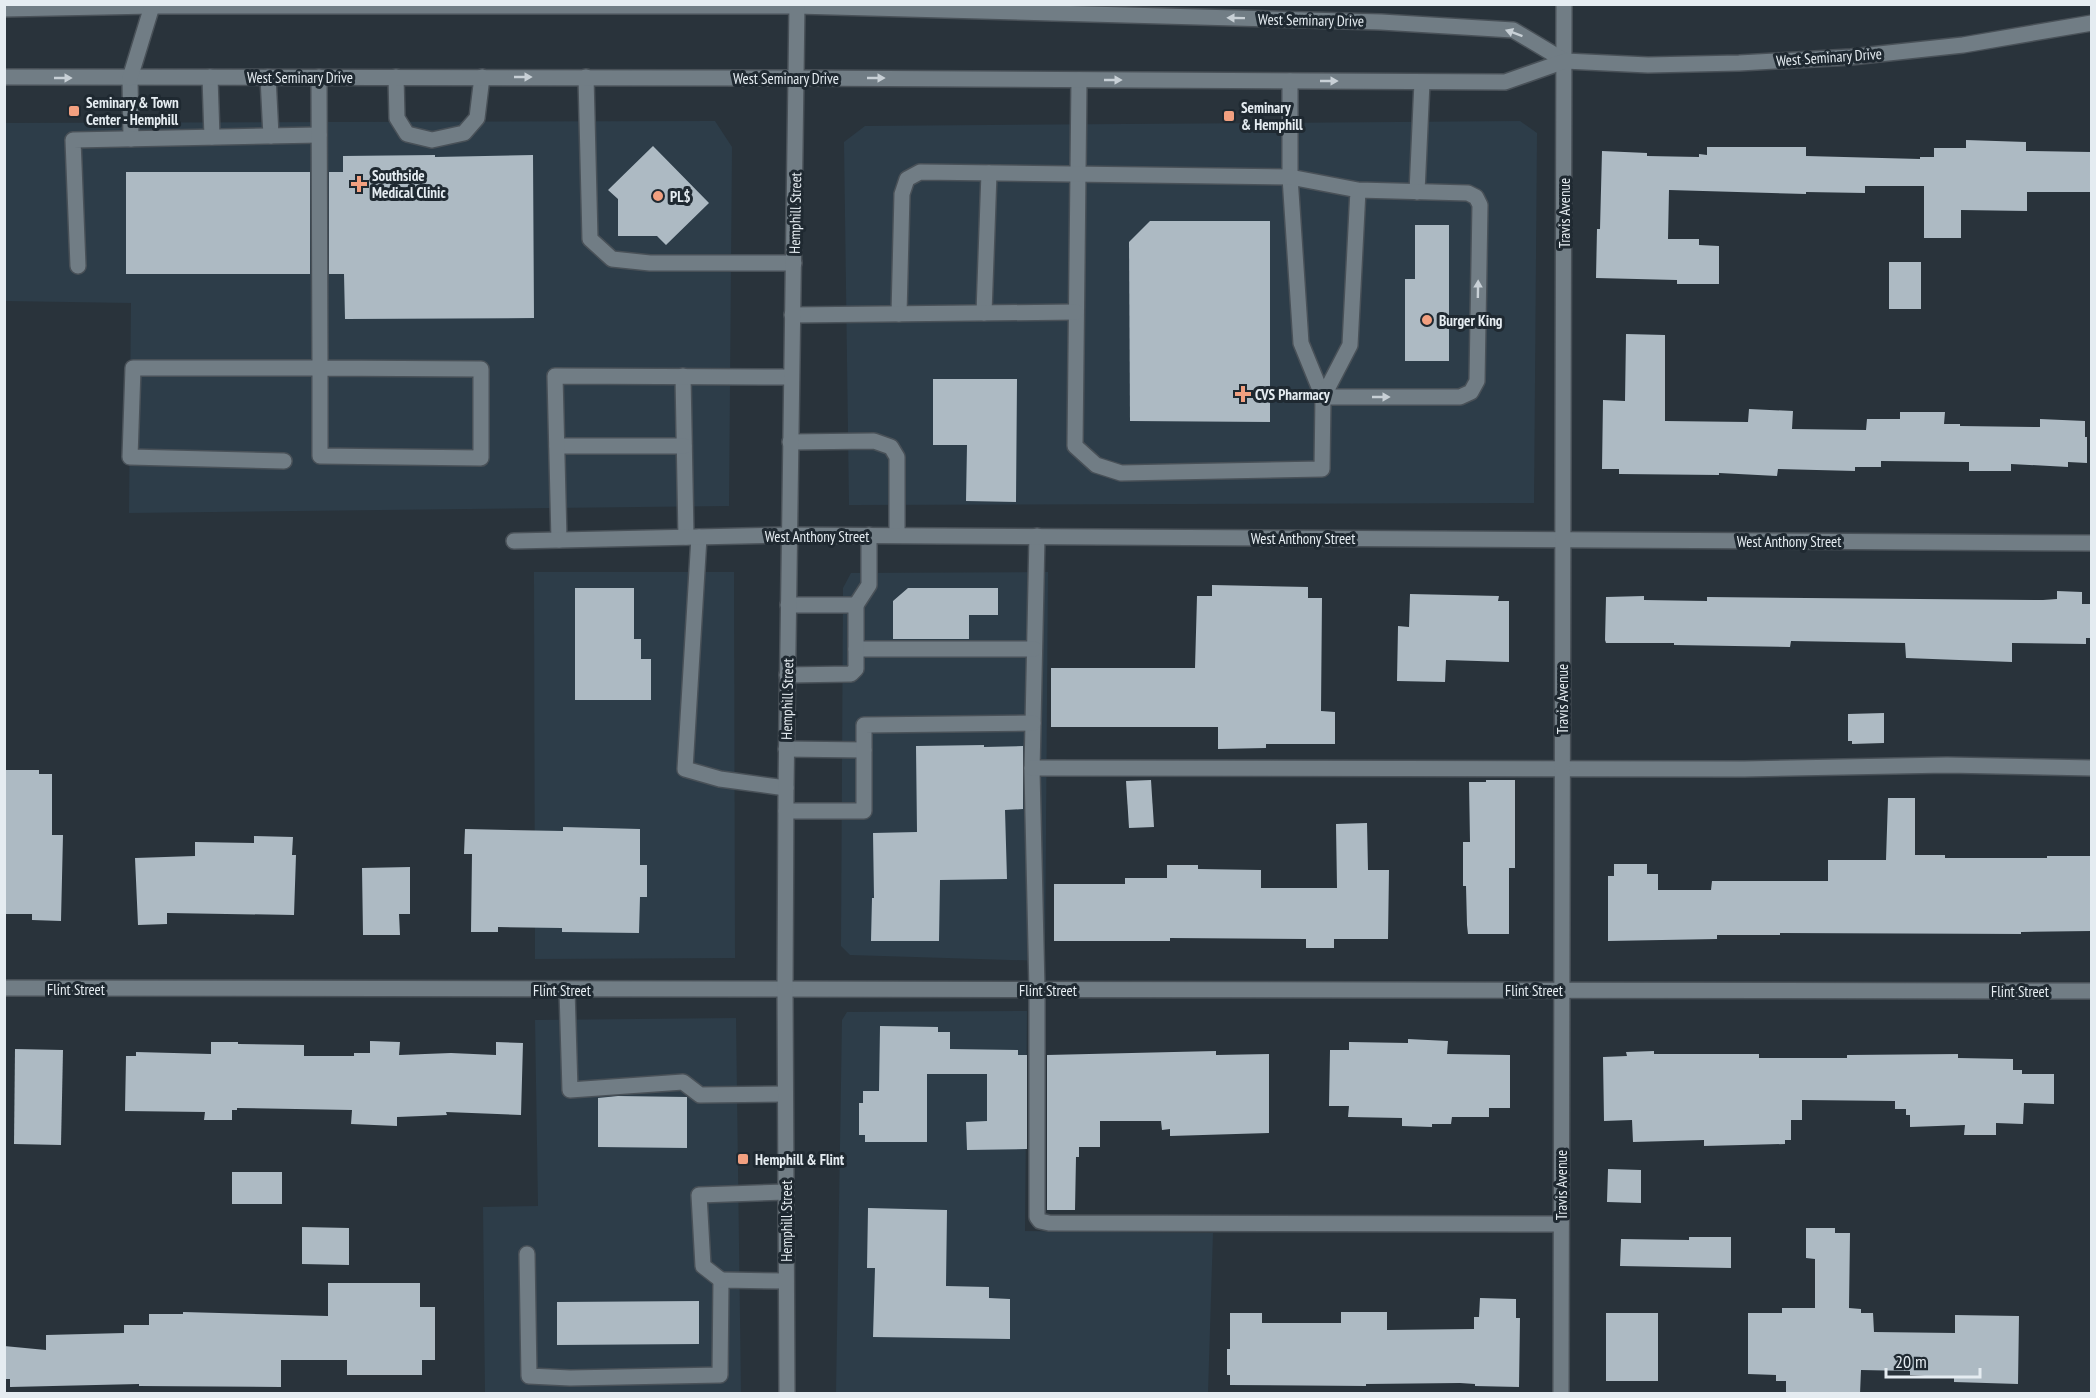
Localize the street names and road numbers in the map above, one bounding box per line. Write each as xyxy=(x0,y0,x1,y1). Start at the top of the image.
street label: West Seminary Drive xyxy=(1258,10,1364,30)
street label: West Seminary Drive xyxy=(1775,44,1883,70)
street label: West Seminary Drive xyxy=(247,68,353,87)
street label: West Seminary Drive xyxy=(733,69,839,88)
street label: Hemphill Street xyxy=(785,172,805,254)
street label: Travis Avenue xyxy=(1555,178,1574,248)
street label: West Anthony Street xyxy=(765,527,869,546)
street label: West Anthony Street xyxy=(1251,529,1355,548)
street label: West Anthony Street xyxy=(1737,532,1841,551)
street label: Hemphill Street xyxy=(777,658,797,740)
street label: Travis Avenue xyxy=(1553,664,1572,734)
street label: Flint Street xyxy=(47,980,105,999)
street label: Flint Street xyxy=(533,981,591,1000)
street label: Flint Street xyxy=(1019,981,1077,1000)
street label: Flint Street xyxy=(1505,981,1563,1000)
street label: Flint Street xyxy=(1991,982,2049,1001)
street label: Travis Avenue xyxy=(1552,1150,1571,1220)
street label: Hemphill Street xyxy=(777,1180,796,1262)

